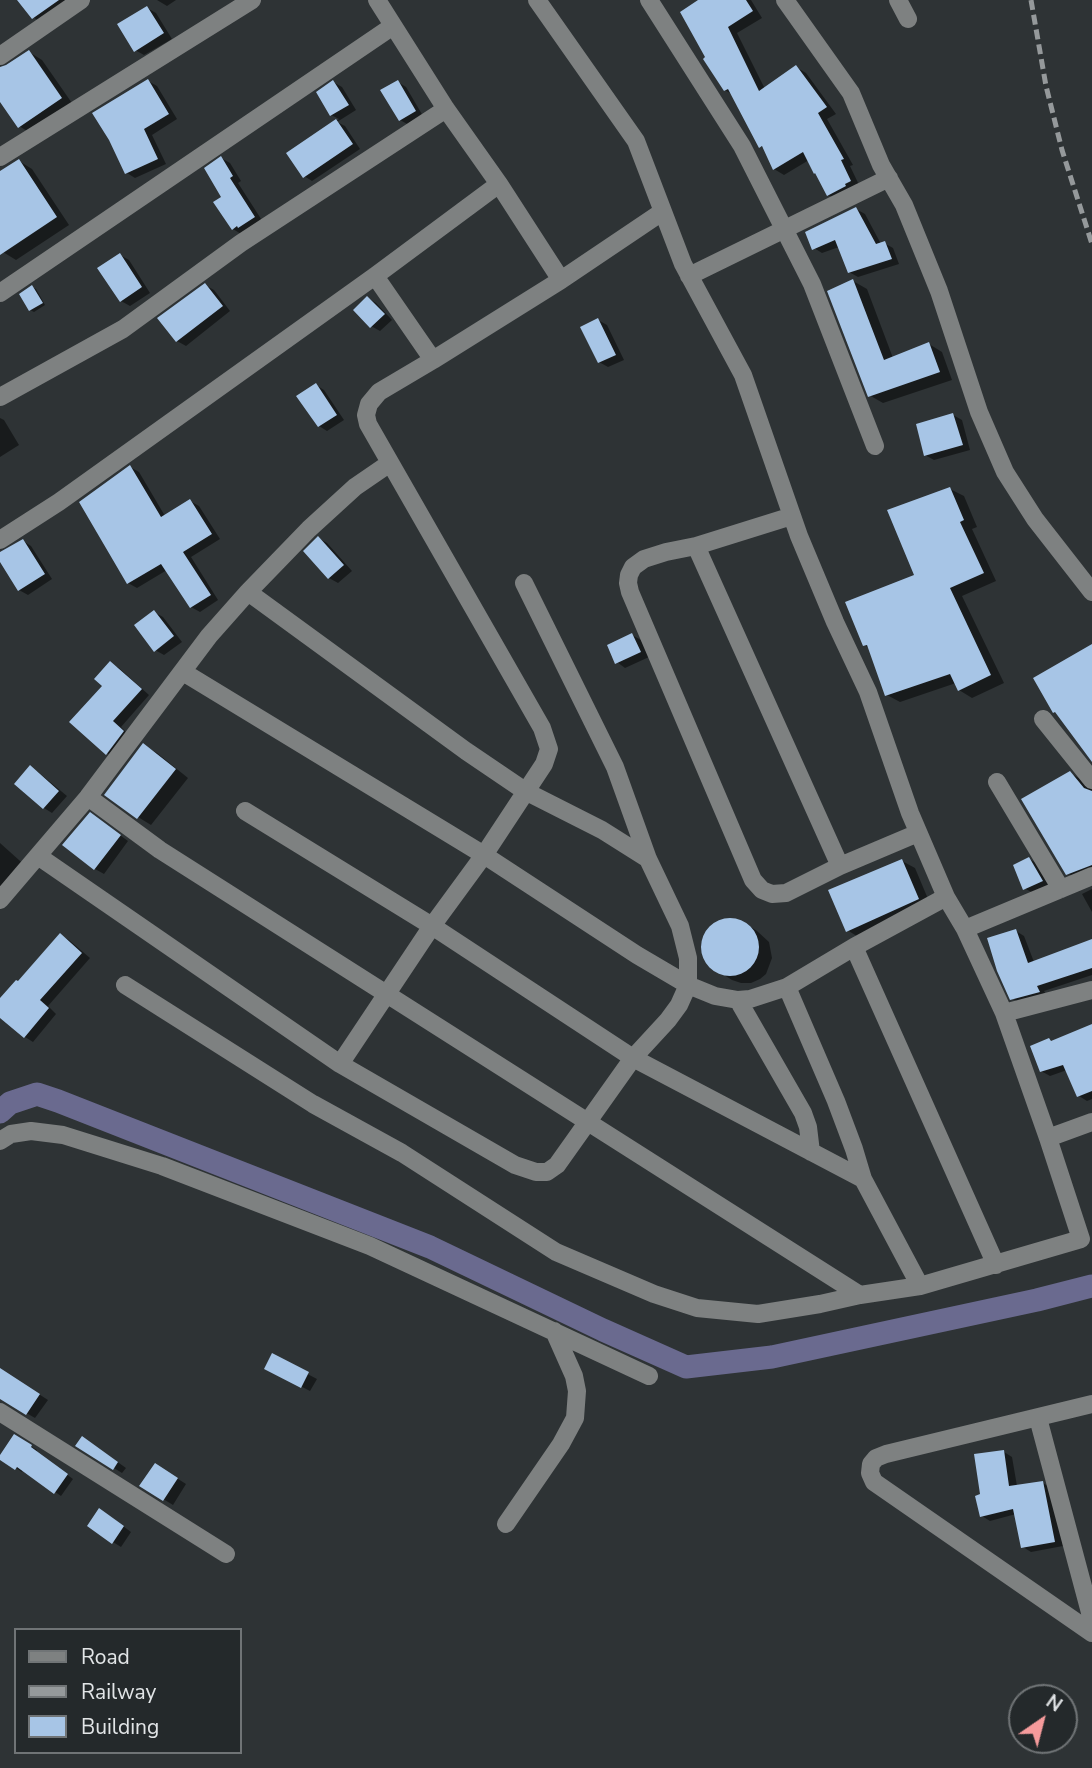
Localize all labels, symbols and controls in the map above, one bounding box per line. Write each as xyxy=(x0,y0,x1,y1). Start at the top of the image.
legend xyxy=(14,1628,242,1754)
text: Road xyxy=(81,1643,130,1671)
text: Railway xyxy=(81,1678,156,1706)
north arrow xyxy=(1008,1684,1078,1754)
text: N xyxy=(1041,1689,1067,1718)
text: Building xyxy=(81,1713,159,1741)

